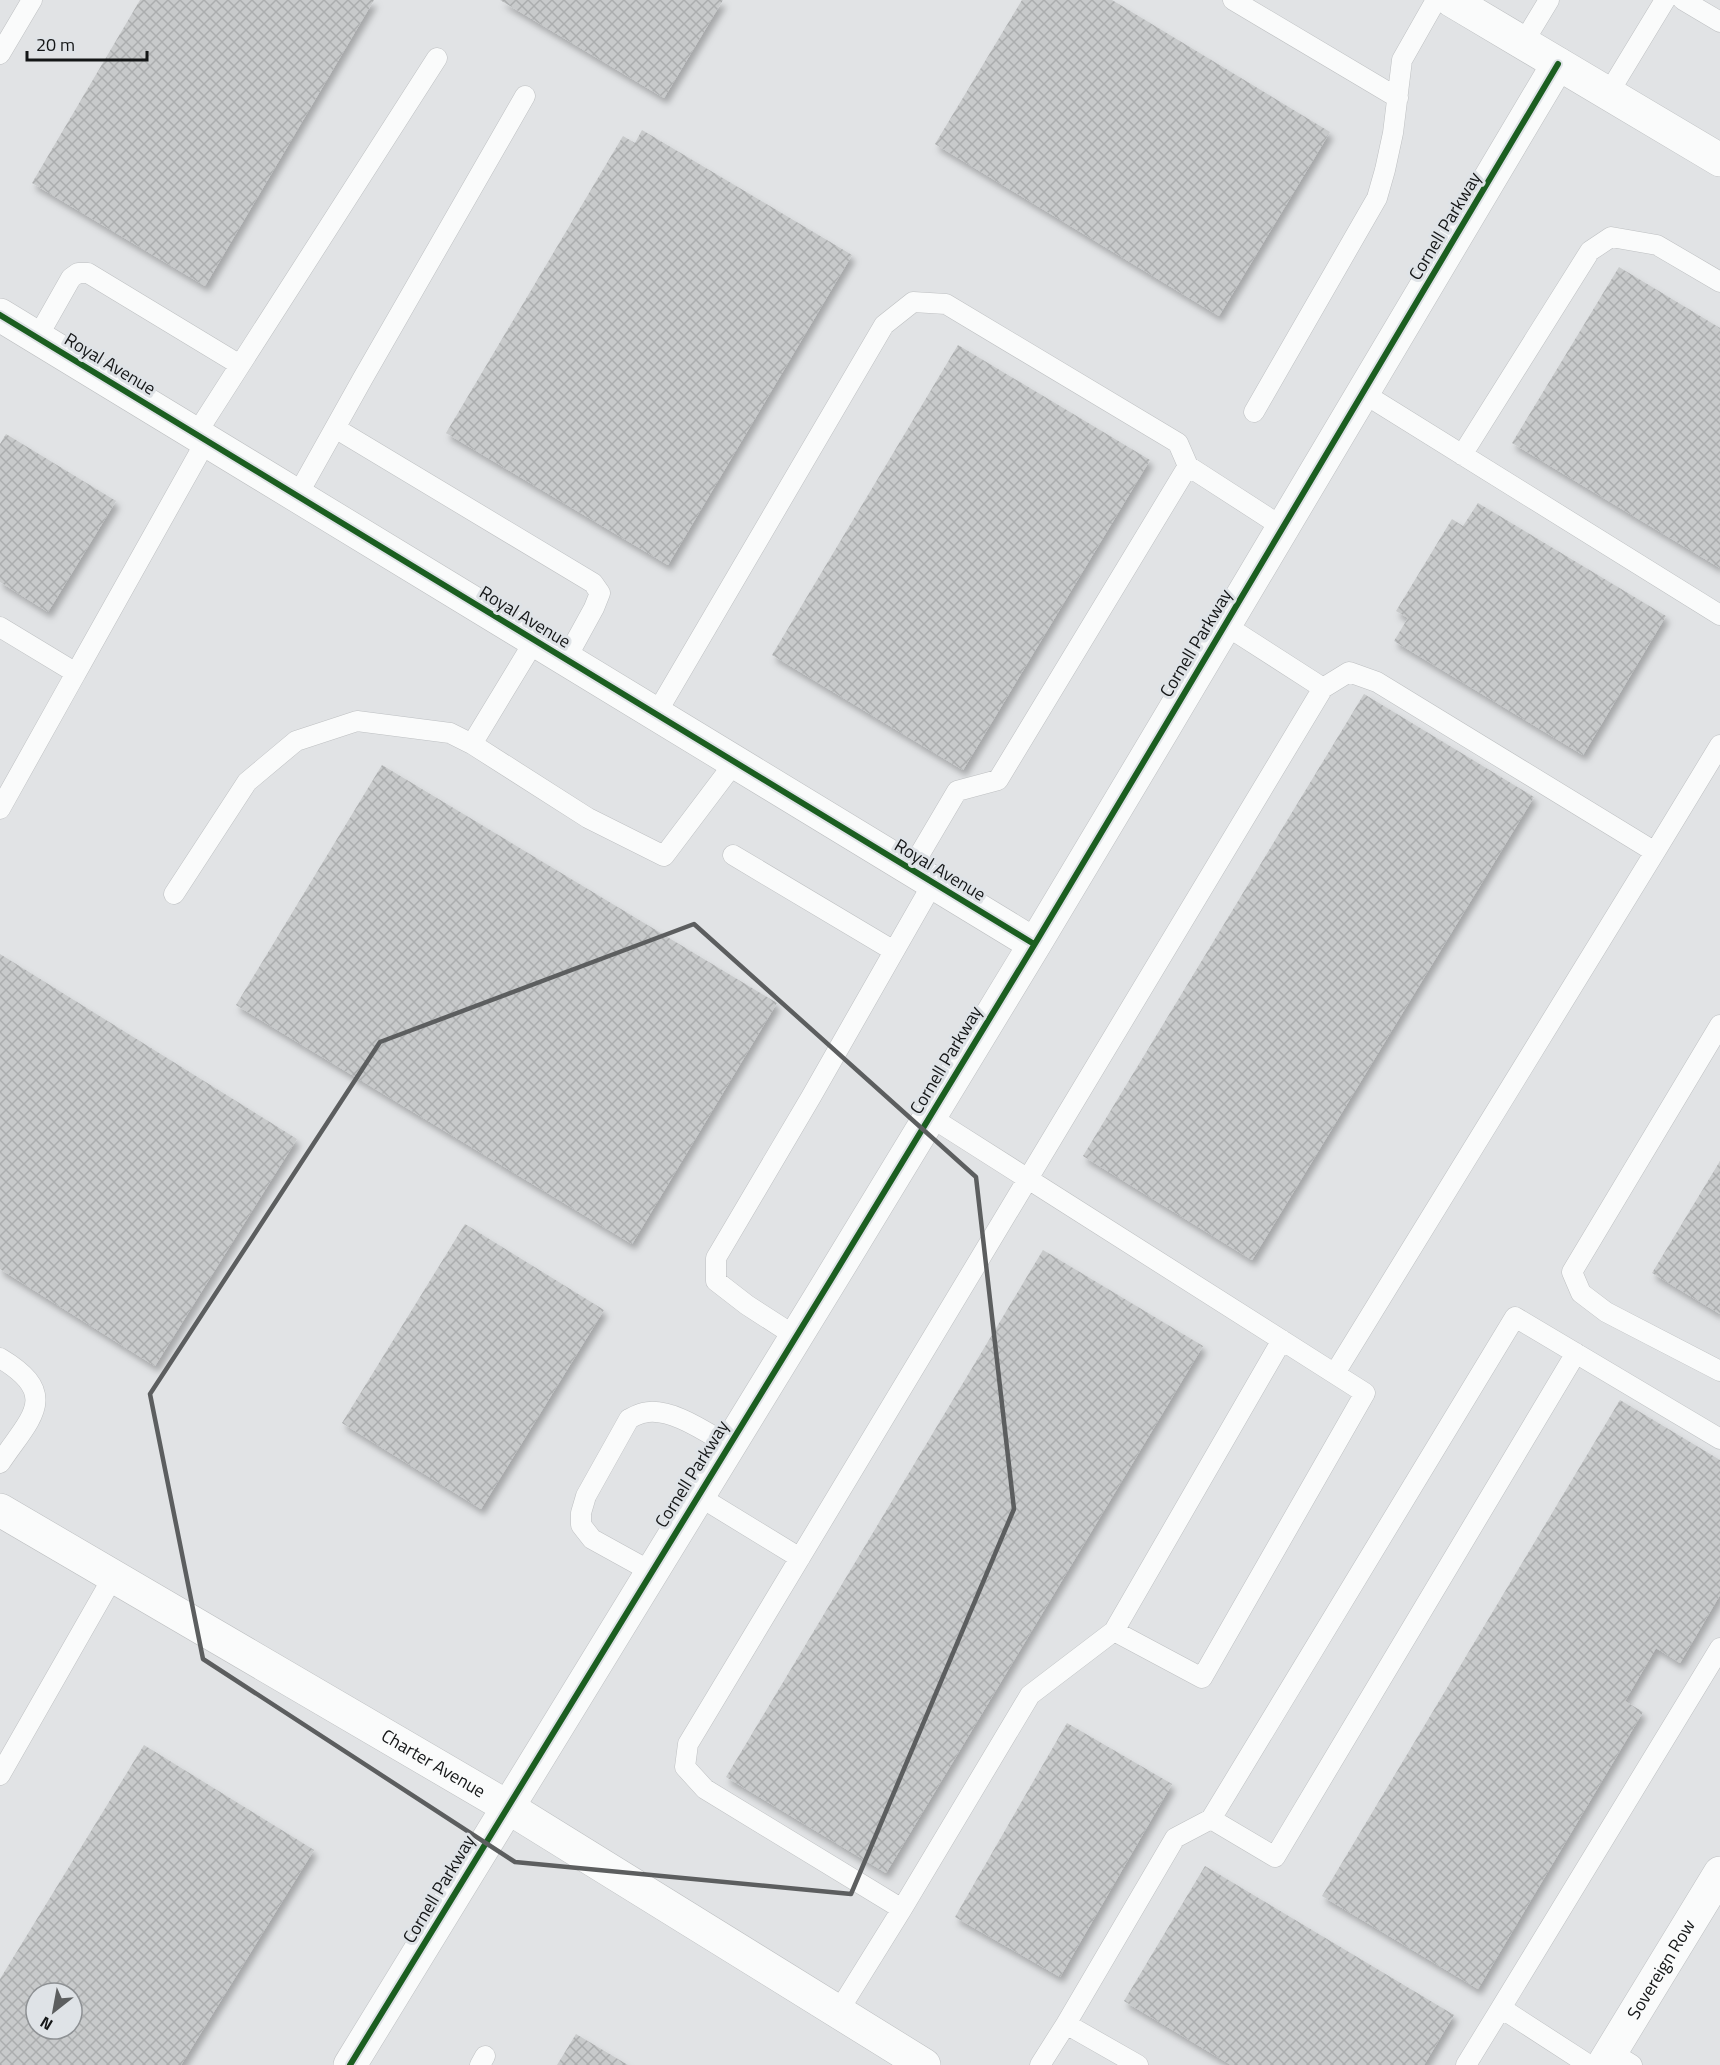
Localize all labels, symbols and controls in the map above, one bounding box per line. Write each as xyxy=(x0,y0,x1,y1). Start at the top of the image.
scale bar xyxy=(27,24,147,62)
text: 20 m xyxy=(36,31,75,58)
street label: Cornell Parkway xyxy=(1402,166,1488,285)
street label: Royal Avenue xyxy=(59,326,161,401)
street label: Royal Avenue xyxy=(474,579,576,654)
street label: Cornell Parkway xyxy=(1153,583,1239,702)
street label: Royal Avenue xyxy=(889,832,991,907)
street label: Cornell Parkway xyxy=(903,1000,989,1119)
street label: Cornell Parkway xyxy=(648,1415,736,1533)
street label: Charter Avenue xyxy=(376,1722,491,1804)
street label: Cornell Parkway xyxy=(396,1829,482,1948)
street label: Sovereign Row xyxy=(1620,1914,1702,2024)
north arrow xyxy=(24,1981,84,2041)
text: N xyxy=(35,2011,57,2037)

